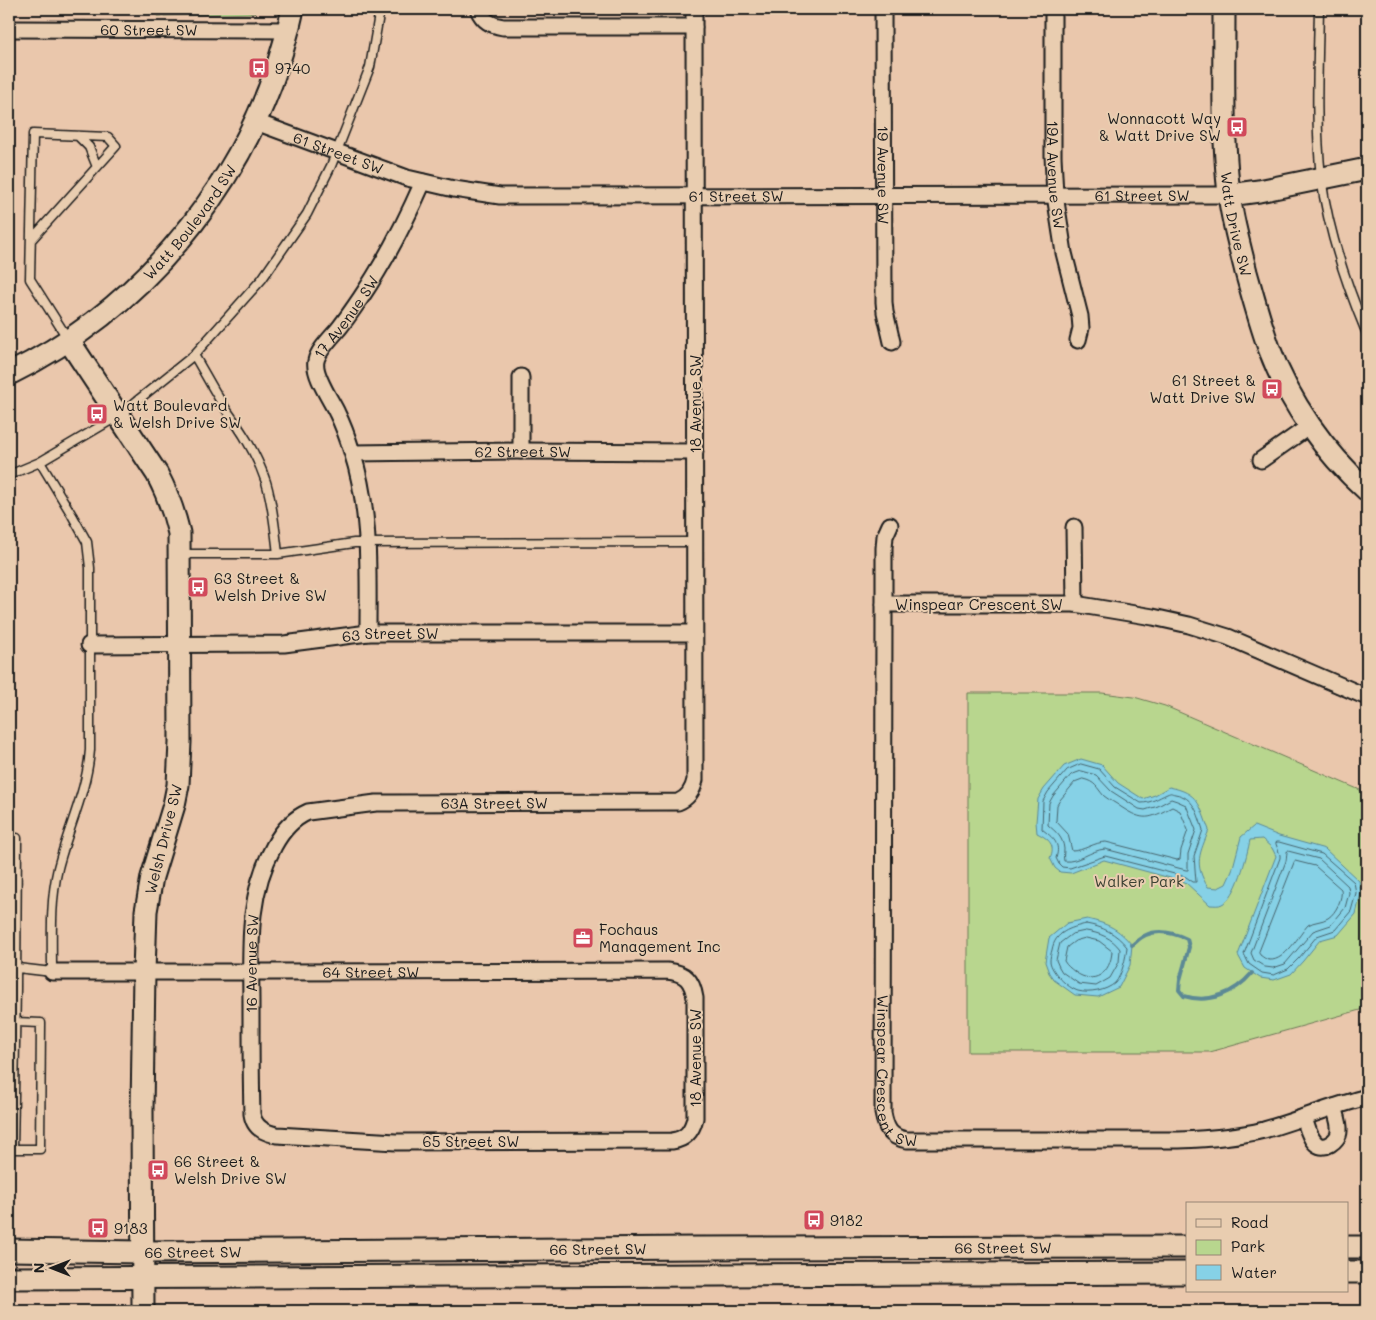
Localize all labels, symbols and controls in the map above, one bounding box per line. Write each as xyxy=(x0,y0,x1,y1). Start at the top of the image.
street label: 60 Street SW xyxy=(100,19,198,40)
bus stop icon: 9740 xyxy=(247,56,271,80)
place label: 9740 xyxy=(275,58,310,78)
place label: Wonnacott Way & Watt Drive SW xyxy=(1099,108,1221,145)
bus stop icon: Wonnacott Way & Watt Drive SW xyxy=(1225,115,1249,139)
street label: 19A Avenue SW xyxy=(1043,120,1070,231)
street label: 19 Avenue SW xyxy=(873,126,894,224)
street label: 61 Street SW xyxy=(291,127,386,178)
street label: Watt Boulevard SW xyxy=(139,161,240,284)
street label: Watt Drive SW xyxy=(1217,171,1257,279)
street label: 61 Street SW xyxy=(1095,185,1190,205)
street label: 61 Street SW xyxy=(689,186,784,206)
street label: 17 Avenue SW xyxy=(308,271,383,361)
street label: 18 Avenue SW xyxy=(685,355,705,453)
place label: 61 Street & Watt Drive SW xyxy=(1149,370,1256,407)
bus stop icon: 61 Street & Watt Drive SW xyxy=(1260,377,1284,401)
place label: Watt Boulevard & Welsh Drive SW xyxy=(113,395,241,432)
bus stop icon: Watt Boulevard & Welsh Drive SW xyxy=(85,402,109,426)
street label: 62 Street SW xyxy=(475,441,571,462)
place label: 63 Street & Welsh Drive SW xyxy=(214,568,327,605)
bus stop icon: 63 Street & Welsh Drive SW xyxy=(186,575,210,599)
street label: Winspear Crescent SW xyxy=(895,594,1063,614)
street label: 63 Street SW xyxy=(341,623,439,646)
street label: Welsh Drive SW xyxy=(140,782,186,896)
street label: 63A Street SW xyxy=(441,792,548,813)
park label: Walker Park xyxy=(1094,871,1184,891)
street label: 16 Avenue SW xyxy=(241,913,263,1013)
place label: Fochaus Management Inc xyxy=(599,919,721,956)
office icon: Fochaus Management Inc xyxy=(571,926,595,950)
street label: 64 Street SW xyxy=(323,962,419,982)
street label: Winspear Crescent SW xyxy=(873,995,917,1150)
street label: 18 Avenue SW xyxy=(685,1009,705,1107)
street label: 65 Street SW xyxy=(423,1131,519,1151)
place label: 66 Street & Welsh Drive SW xyxy=(174,1151,287,1188)
bus stop icon: 66 Street & Welsh Drive SW xyxy=(146,1158,170,1182)
legend xyxy=(1186,1202,1348,1292)
bus stop icon: 9182 xyxy=(802,1208,826,1232)
place label: 9182 xyxy=(830,1210,863,1230)
text: Road xyxy=(1231,1212,1268,1232)
bus stop icon: 9183 xyxy=(86,1216,110,1240)
place label: 9183 xyxy=(114,1218,148,1238)
text: Park xyxy=(1231,1236,1265,1256)
street label: 66 Street SW xyxy=(954,1237,1052,1257)
street label: 66 Street SW xyxy=(549,1238,647,1259)
street label: 66 Street SW xyxy=(144,1241,242,1262)
north arrow xyxy=(28,1242,78,1292)
text: Water xyxy=(1231,1262,1277,1282)
text: N xyxy=(29,1263,48,1273)

